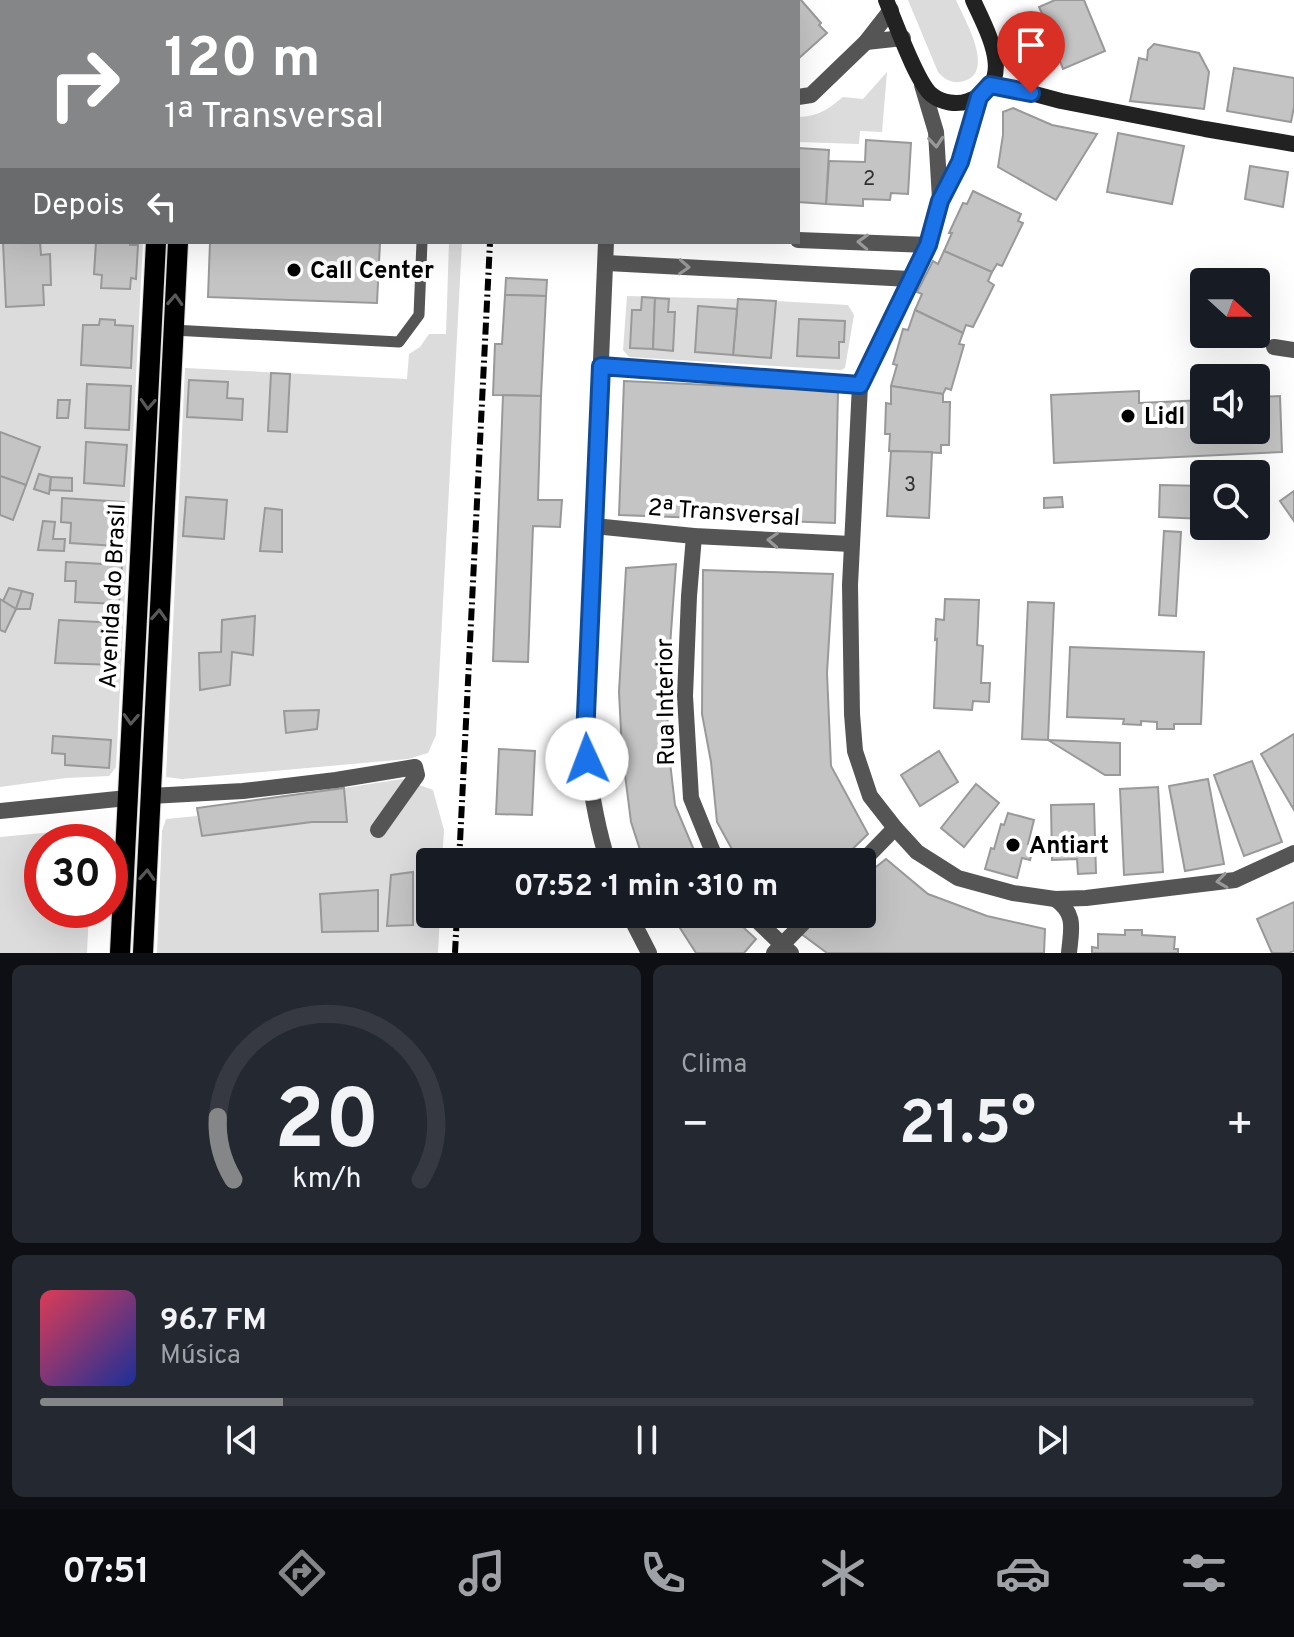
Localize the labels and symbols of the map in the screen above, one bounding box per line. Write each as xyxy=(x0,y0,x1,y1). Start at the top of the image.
pin xyxy=(997,11,1065,93)
one-way arrow xyxy=(927,136,944,149)
house number: 2 xyxy=(863,167,875,193)
one-way arrow xyxy=(856,234,869,251)
place label: Call Center xyxy=(310,257,434,287)
one-way arrow xyxy=(678,258,691,275)
marker: Call Center xyxy=(285,261,303,279)
north arrow xyxy=(1190,268,1270,348)
one-way arrow xyxy=(166,293,183,306)
one-way arrow xyxy=(139,398,156,411)
place label: Lidl xyxy=(1144,403,1185,433)
marker: Lidl xyxy=(1119,407,1137,425)
house number: 3 xyxy=(904,473,916,499)
street label: 2ª Transversal xyxy=(647,494,801,534)
street label: Avenida do Brasil xyxy=(94,503,134,689)
one-way arrow xyxy=(766,532,779,549)
one-way arrow xyxy=(151,608,168,621)
street label: Rua Interior xyxy=(651,638,683,766)
one-way arrow xyxy=(123,713,140,726)
position arrow xyxy=(545,717,629,801)
speed limit sign: 30 xyxy=(24,824,128,928)
place label: Antiart xyxy=(1029,832,1109,862)
marker: Antiart xyxy=(1004,836,1022,854)
one-way arrow xyxy=(138,868,155,881)
one-way arrow xyxy=(1215,872,1229,889)

